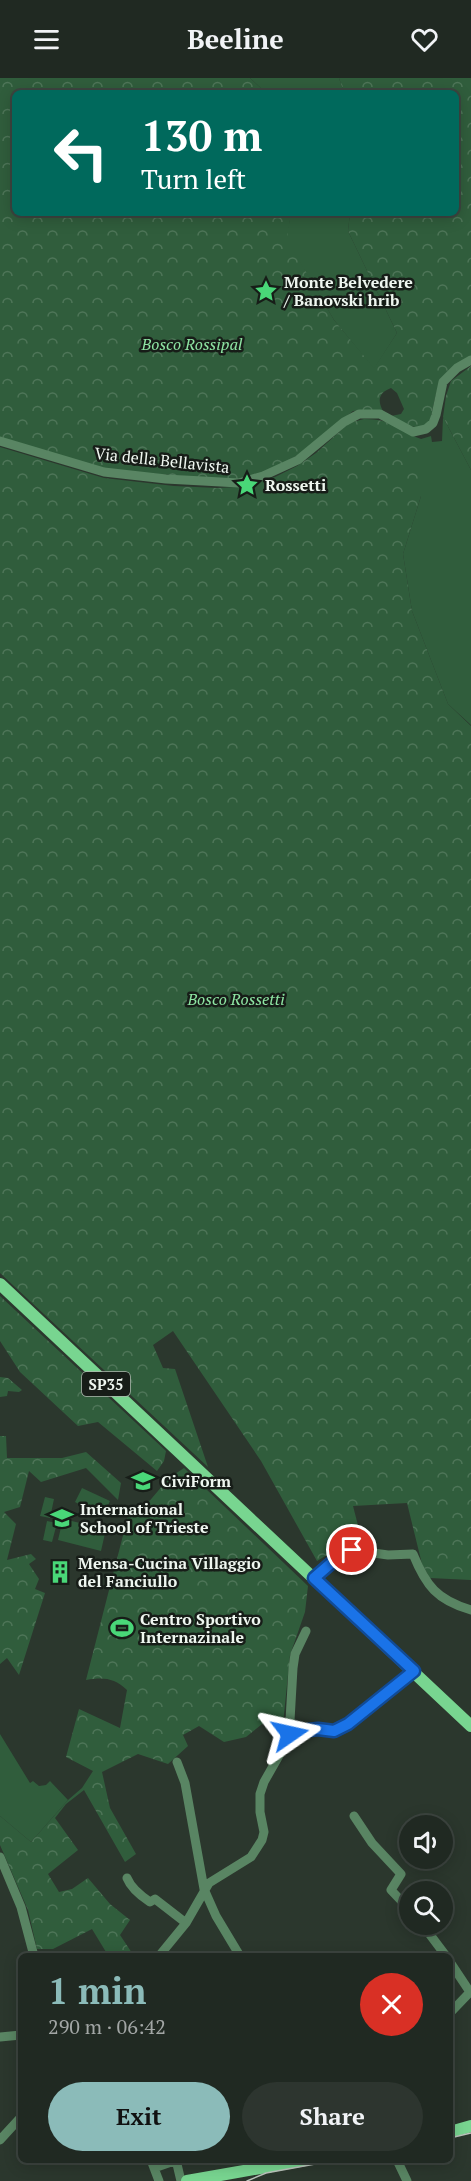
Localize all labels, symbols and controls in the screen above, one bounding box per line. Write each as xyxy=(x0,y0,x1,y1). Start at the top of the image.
text: Beeline xyxy=(187,21,284,57)
icon: menu xyxy=(30,23,63,56)
icon: heart xyxy=(408,23,441,56)
text: 130 m xyxy=(141,107,262,163)
icon: left xyxy=(42,114,120,192)
text: Turn left xyxy=(141,161,246,197)
place label: Monte Belvedere / Banovski hrib xyxy=(283,271,413,311)
place icon: Monte Belvedere / Banovski hrib xyxy=(253,278,279,304)
park label: Bosco Rossipal xyxy=(141,333,243,355)
street label: Via della Bellavista xyxy=(93,442,231,478)
place icon: Rossetti xyxy=(234,472,260,498)
place label: Rossetti xyxy=(265,474,326,496)
park label: Bosco Rossetti xyxy=(186,988,285,1010)
road number: SP35 xyxy=(82,1372,130,1396)
school or university icon: CiviForm xyxy=(130,1468,156,1494)
place label: CiviForm xyxy=(161,1470,231,1492)
place label: International School of Trieste xyxy=(80,1498,209,1538)
school or university icon: International School of Trieste xyxy=(49,1505,75,1531)
pin xyxy=(326,1524,377,1575)
icon: arrive xyxy=(335,1533,368,1566)
place label: Mensa-Cucina Villaggio del Fanciullo xyxy=(78,1552,261,1592)
building icon: Mensa-Cucina Villaggio del Fanciullo xyxy=(47,1559,73,1585)
place label: Centro Sportivo Internazinale xyxy=(140,1608,261,1648)
sports icon: Centro Sportivo Internazinale xyxy=(109,1615,135,1641)
position arrow xyxy=(258,1702,322,1766)
map controls xyxy=(399,1815,453,1935)
button: sound xyxy=(399,1815,453,1869)
button: search xyxy=(399,1881,453,1935)
text: 1 min xyxy=(48,1967,146,2014)
button: close xyxy=(360,1973,423,2036)
text: 290 m · 06:42 xyxy=(48,2013,166,2040)
button: Exit xyxy=(48,2082,230,2151)
button: Share xyxy=(242,2082,423,2151)

